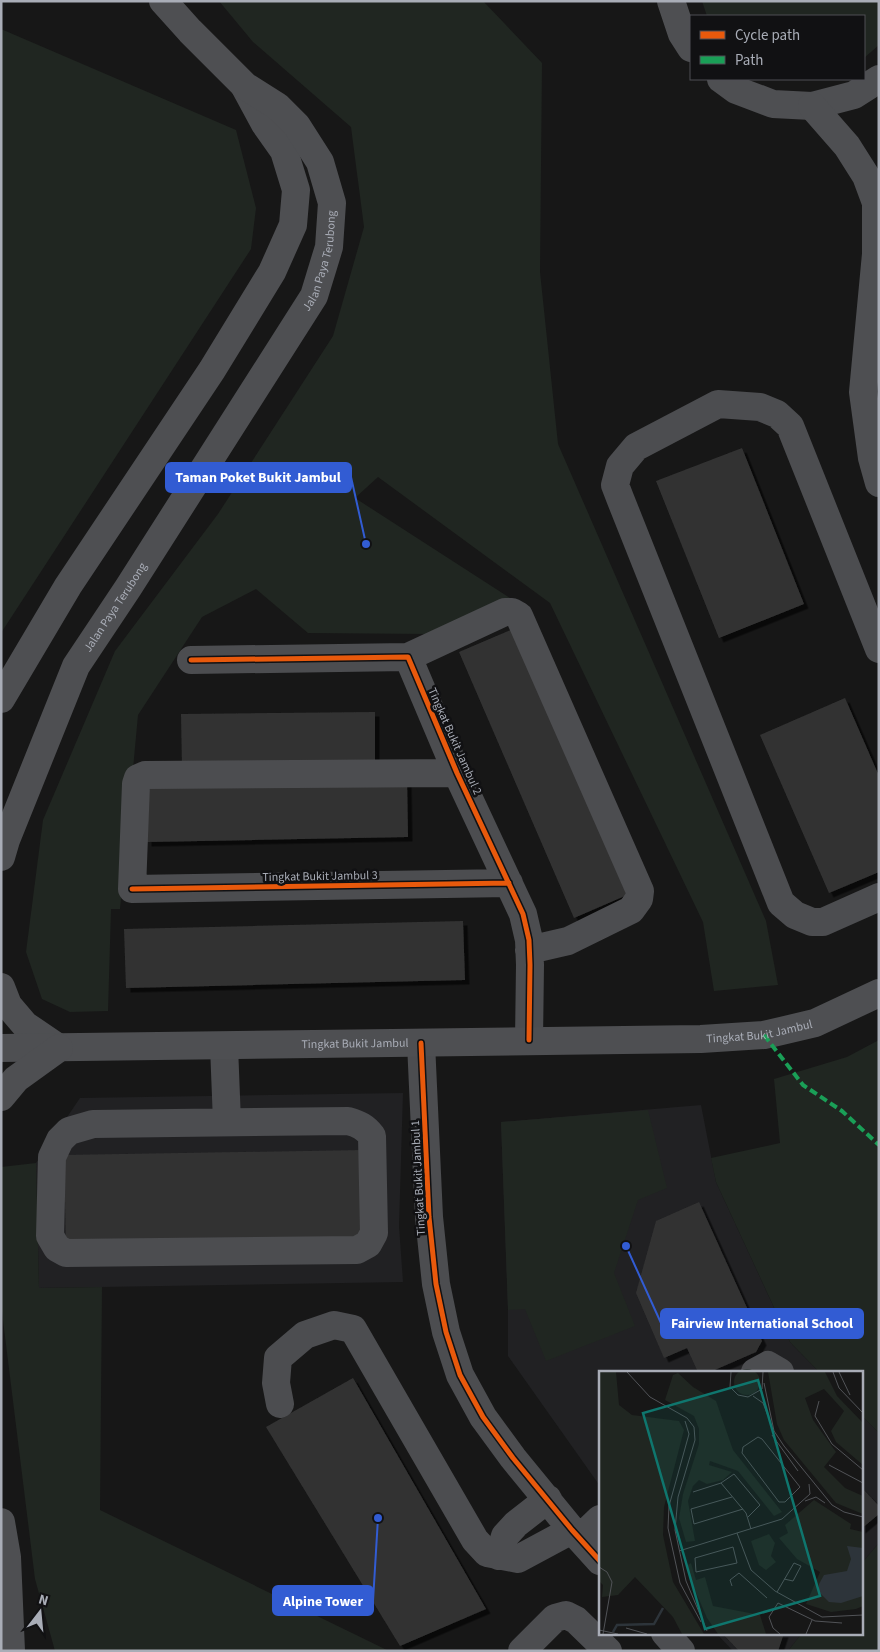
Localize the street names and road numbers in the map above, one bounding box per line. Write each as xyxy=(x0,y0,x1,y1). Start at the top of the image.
street label: Jalan Paya Terubong xyxy=(298,210,340,315)
street label: Jalan Paya Terubong xyxy=(80,559,151,655)
street label: Tingkat Bukit Jambul 2 xyxy=(423,685,486,797)
street label: Tingkat Bukit Jambul 3 xyxy=(262,867,378,886)
street label: Tingkat Bukit Jambul xyxy=(706,1016,814,1048)
street label: Tingkat Bukit Jambul xyxy=(301,1035,409,1053)
street label: Tingkat Bukit Jambul 1 xyxy=(407,1120,430,1236)

